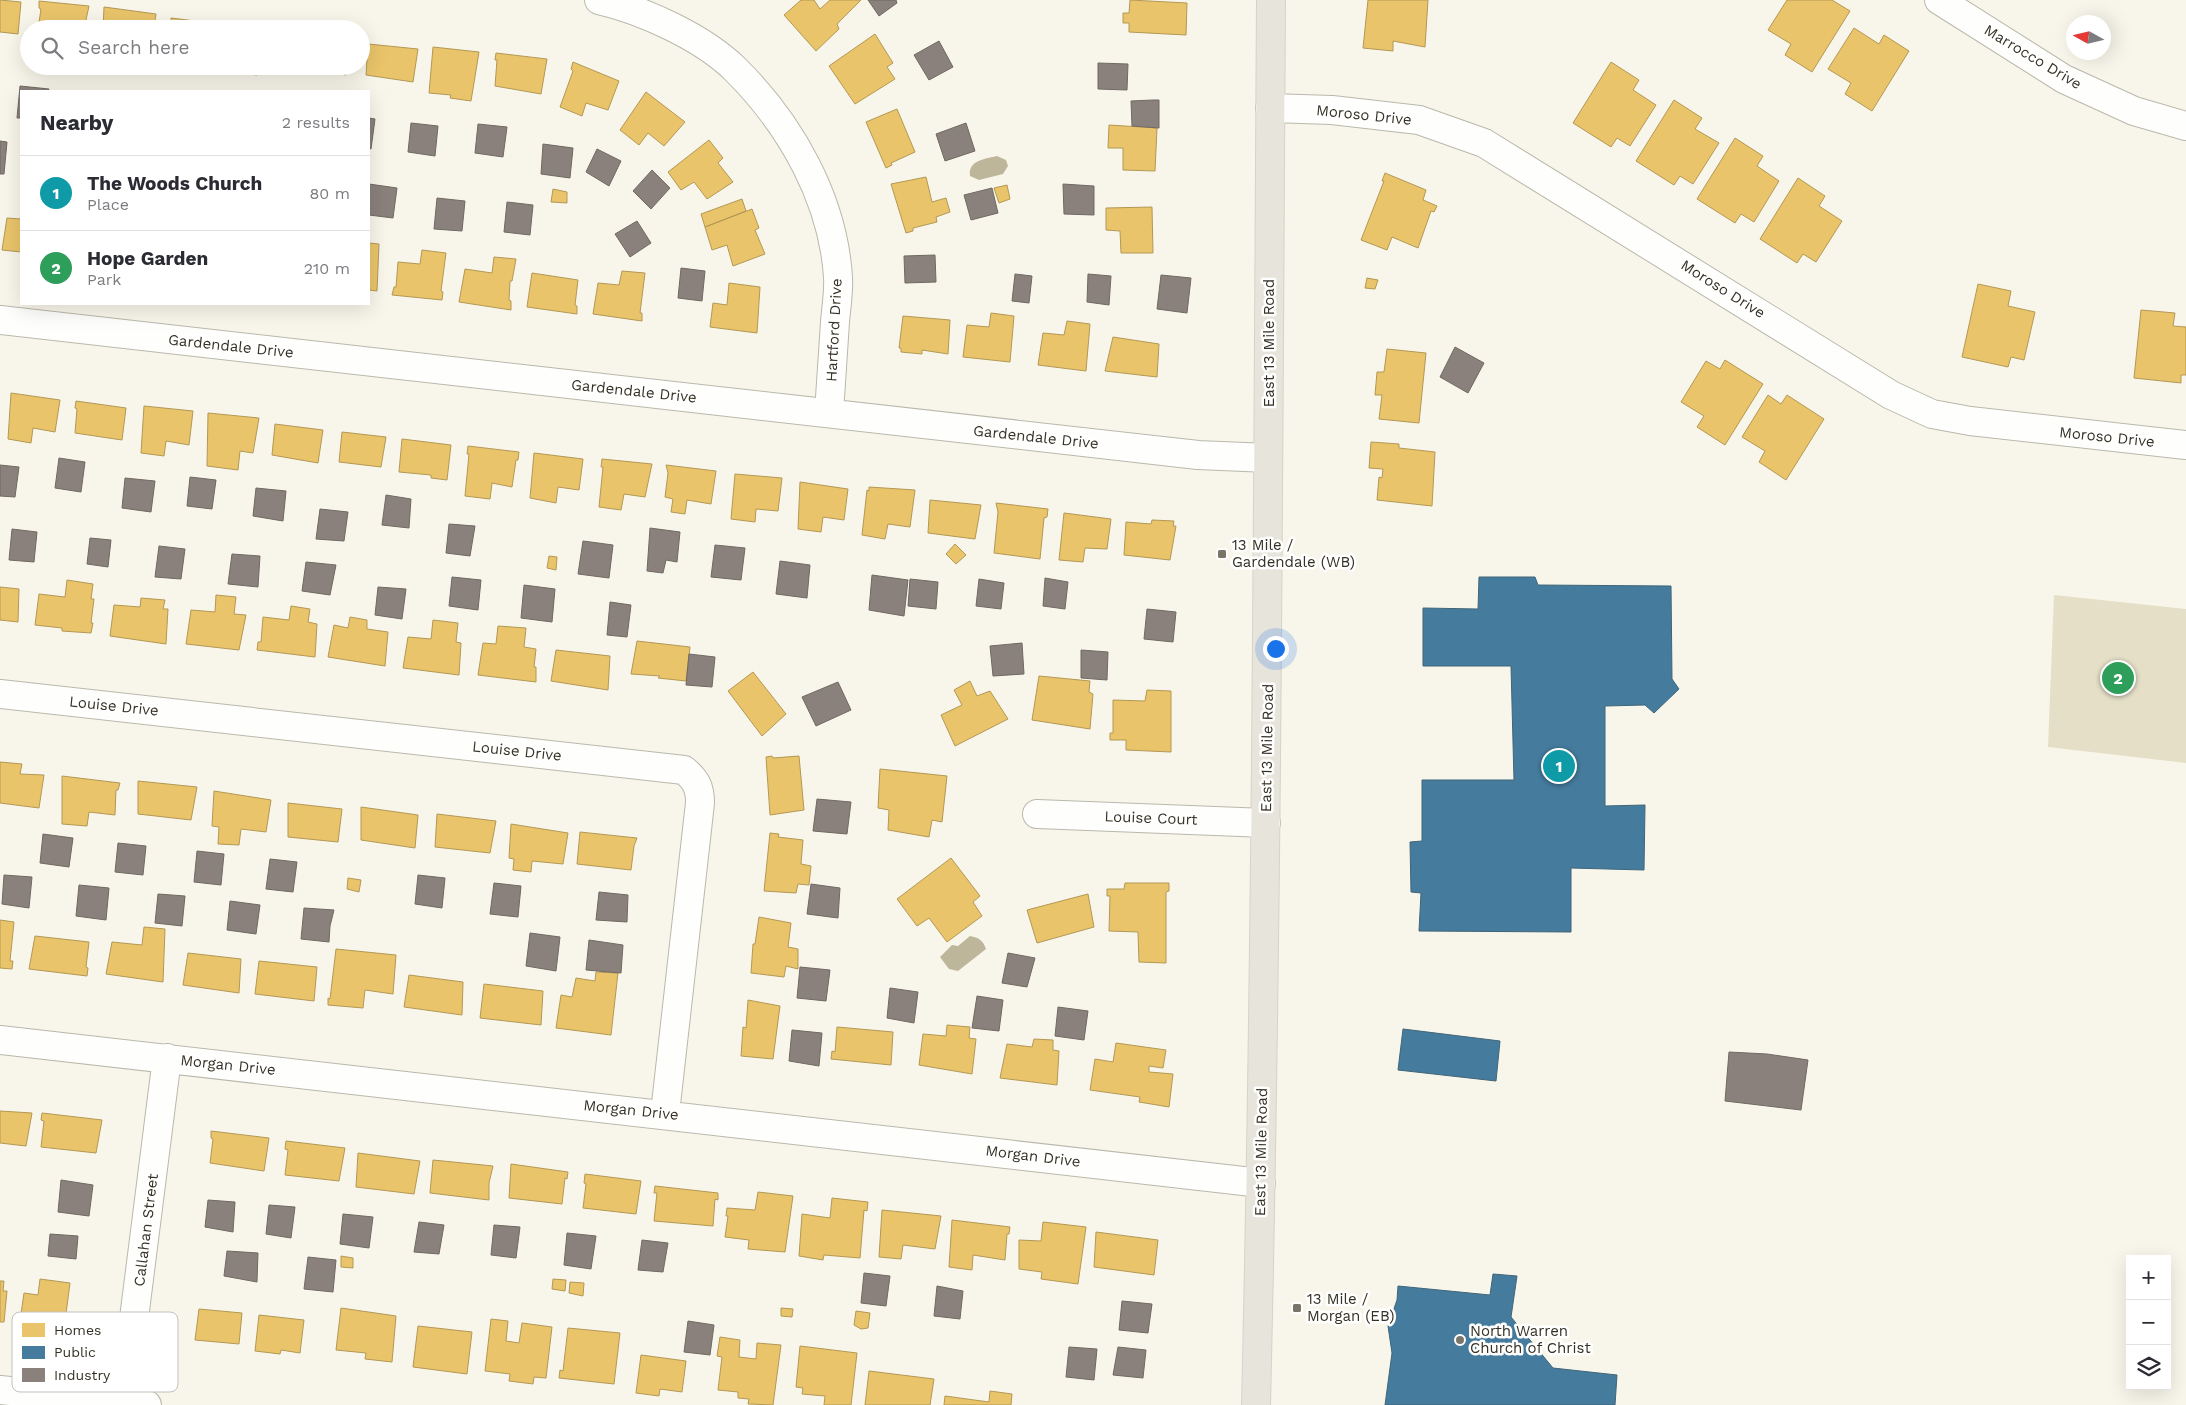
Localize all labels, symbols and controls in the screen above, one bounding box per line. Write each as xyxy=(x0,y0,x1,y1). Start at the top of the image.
north arrow xyxy=(2066,15,2111,60)
search box xyxy=(20,20,370,75)
street label: Marrocco Drive xyxy=(1981,21,2085,93)
icon: search xyxy=(38,34,66,62)
text: Search here xyxy=(78,36,189,59)
street label: Moroso Drive xyxy=(1315,101,1413,129)
text: Nearby xyxy=(40,110,113,135)
text: 2 results xyxy=(282,113,350,132)
text: The Woods Church xyxy=(87,172,262,195)
text: 1 xyxy=(53,184,59,203)
text: 80 m xyxy=(309,184,350,203)
text: Place xyxy=(87,195,129,214)
text: Hope Garden xyxy=(87,247,208,270)
street label: Moroso Drive xyxy=(1678,256,1768,322)
text: 2 xyxy=(51,259,61,278)
text: 210 m xyxy=(304,259,350,278)
text: Park xyxy=(87,270,121,289)
street label: Hartford Drive xyxy=(822,278,846,382)
street label: East 13 Mile Road xyxy=(1260,279,1278,407)
street label: Gardendale Drive xyxy=(167,330,295,362)
street label: Gardendale Drive xyxy=(570,375,698,407)
street label: Gardendale Drive xyxy=(972,421,1100,453)
street label: Moroso Drive xyxy=(2058,423,2156,451)
place label: 13 Mile / Gardendale (WB) xyxy=(1232,536,1355,571)
marker: 13 Mile / Gardendale (WB) xyxy=(1216,548,1228,560)
your location xyxy=(1263,636,1289,662)
pin: 2 xyxy=(2102,659,2134,697)
street label: East 13 Mile Road xyxy=(1257,684,1277,812)
street label: Louise Drive xyxy=(68,692,160,720)
street label: Louise Drive xyxy=(471,737,563,765)
pin: 1 xyxy=(1543,747,1575,785)
street label: Louise Court xyxy=(1104,807,1199,829)
street label: Morgan Drive xyxy=(180,1051,276,1079)
street label: East 13 Mile Road xyxy=(1251,1088,1271,1216)
street label: Morgan Drive xyxy=(583,1096,679,1124)
street label: Morgan Drive xyxy=(984,1141,1082,1171)
street label: Callahan Street xyxy=(130,1172,162,1288)
map controls xyxy=(2126,1255,2171,1390)
button: + xyxy=(2126,1255,2171,1300)
place label: 13 Mile / Morgan (EB) xyxy=(1307,1290,1395,1325)
button: − xyxy=(2126,1300,2171,1345)
marker: 13 Mile / Morgan (EB) xyxy=(1291,1302,1303,1314)
legend xyxy=(12,1312,178,1392)
text: Homes xyxy=(54,1322,101,1338)
place label: North Warren Church of Christ xyxy=(1470,1322,1591,1357)
marker: North Warren Church of Christ xyxy=(1454,1334,1466,1346)
text: Public xyxy=(54,1344,96,1360)
button: layers xyxy=(2126,1345,2171,1390)
text: Industry xyxy=(54,1367,111,1383)

